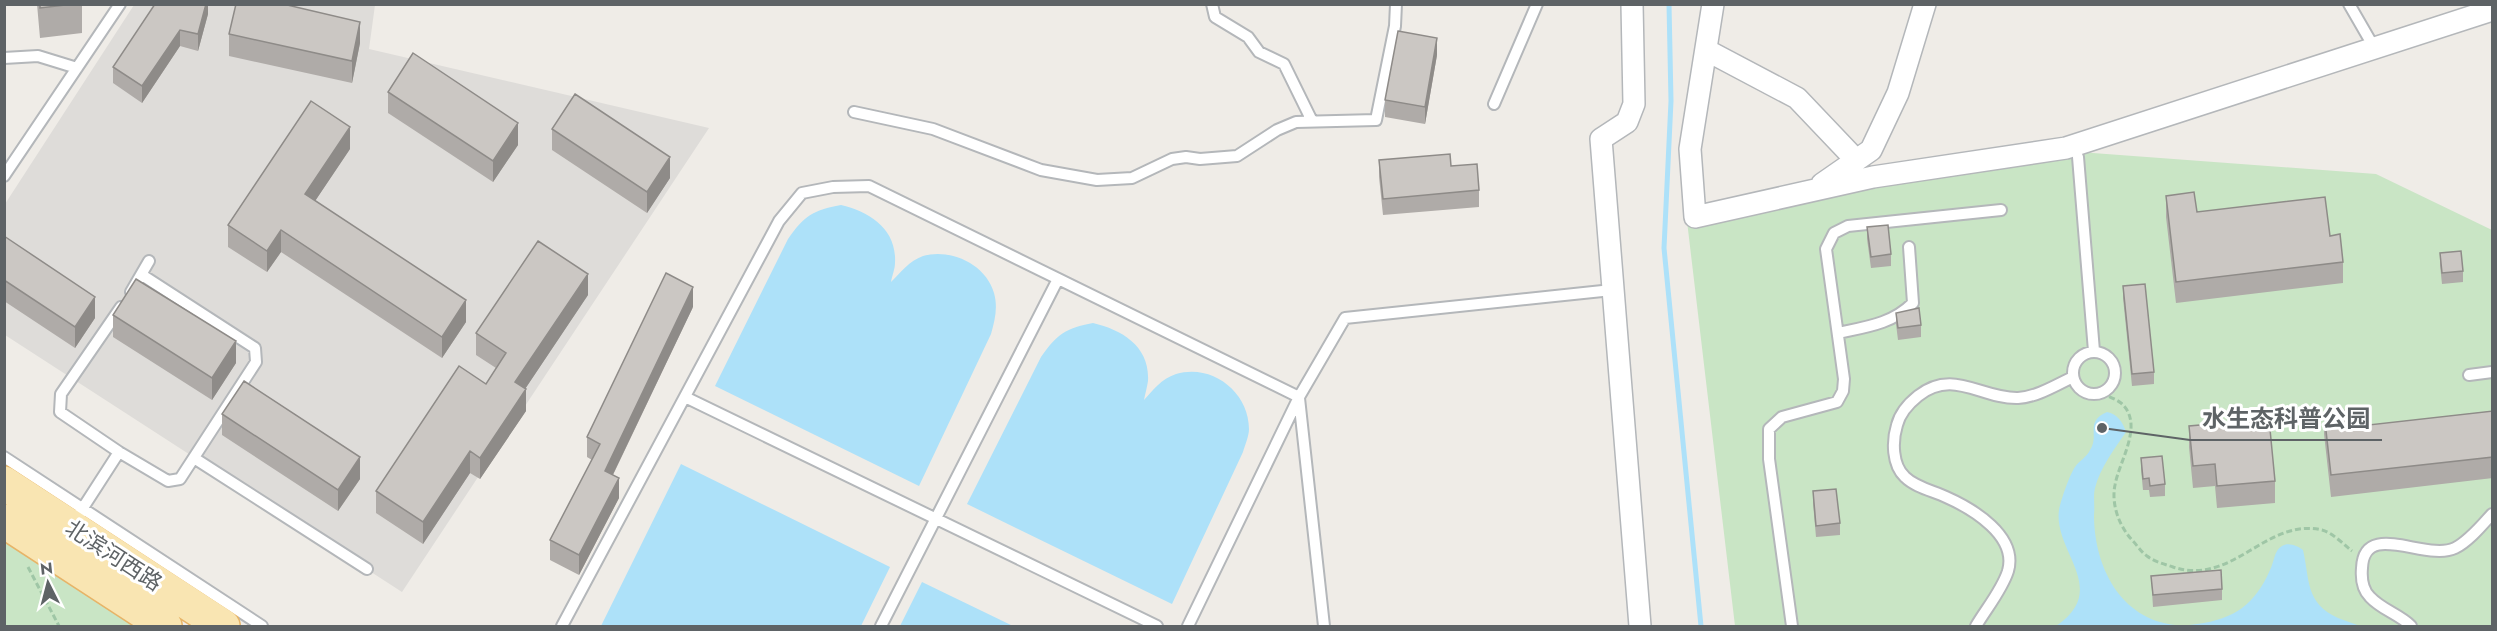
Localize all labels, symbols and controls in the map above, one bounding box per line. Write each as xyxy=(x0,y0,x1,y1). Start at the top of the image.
callout: 水生态科普公园 xyxy=(2190,398,2382,440)
text: 水生态科普公园 xyxy=(2202,401,2370,436)
street label: 北滨河西路 xyxy=(59,512,169,598)
north arrow xyxy=(18,553,78,613)
text: N xyxy=(39,556,54,581)

